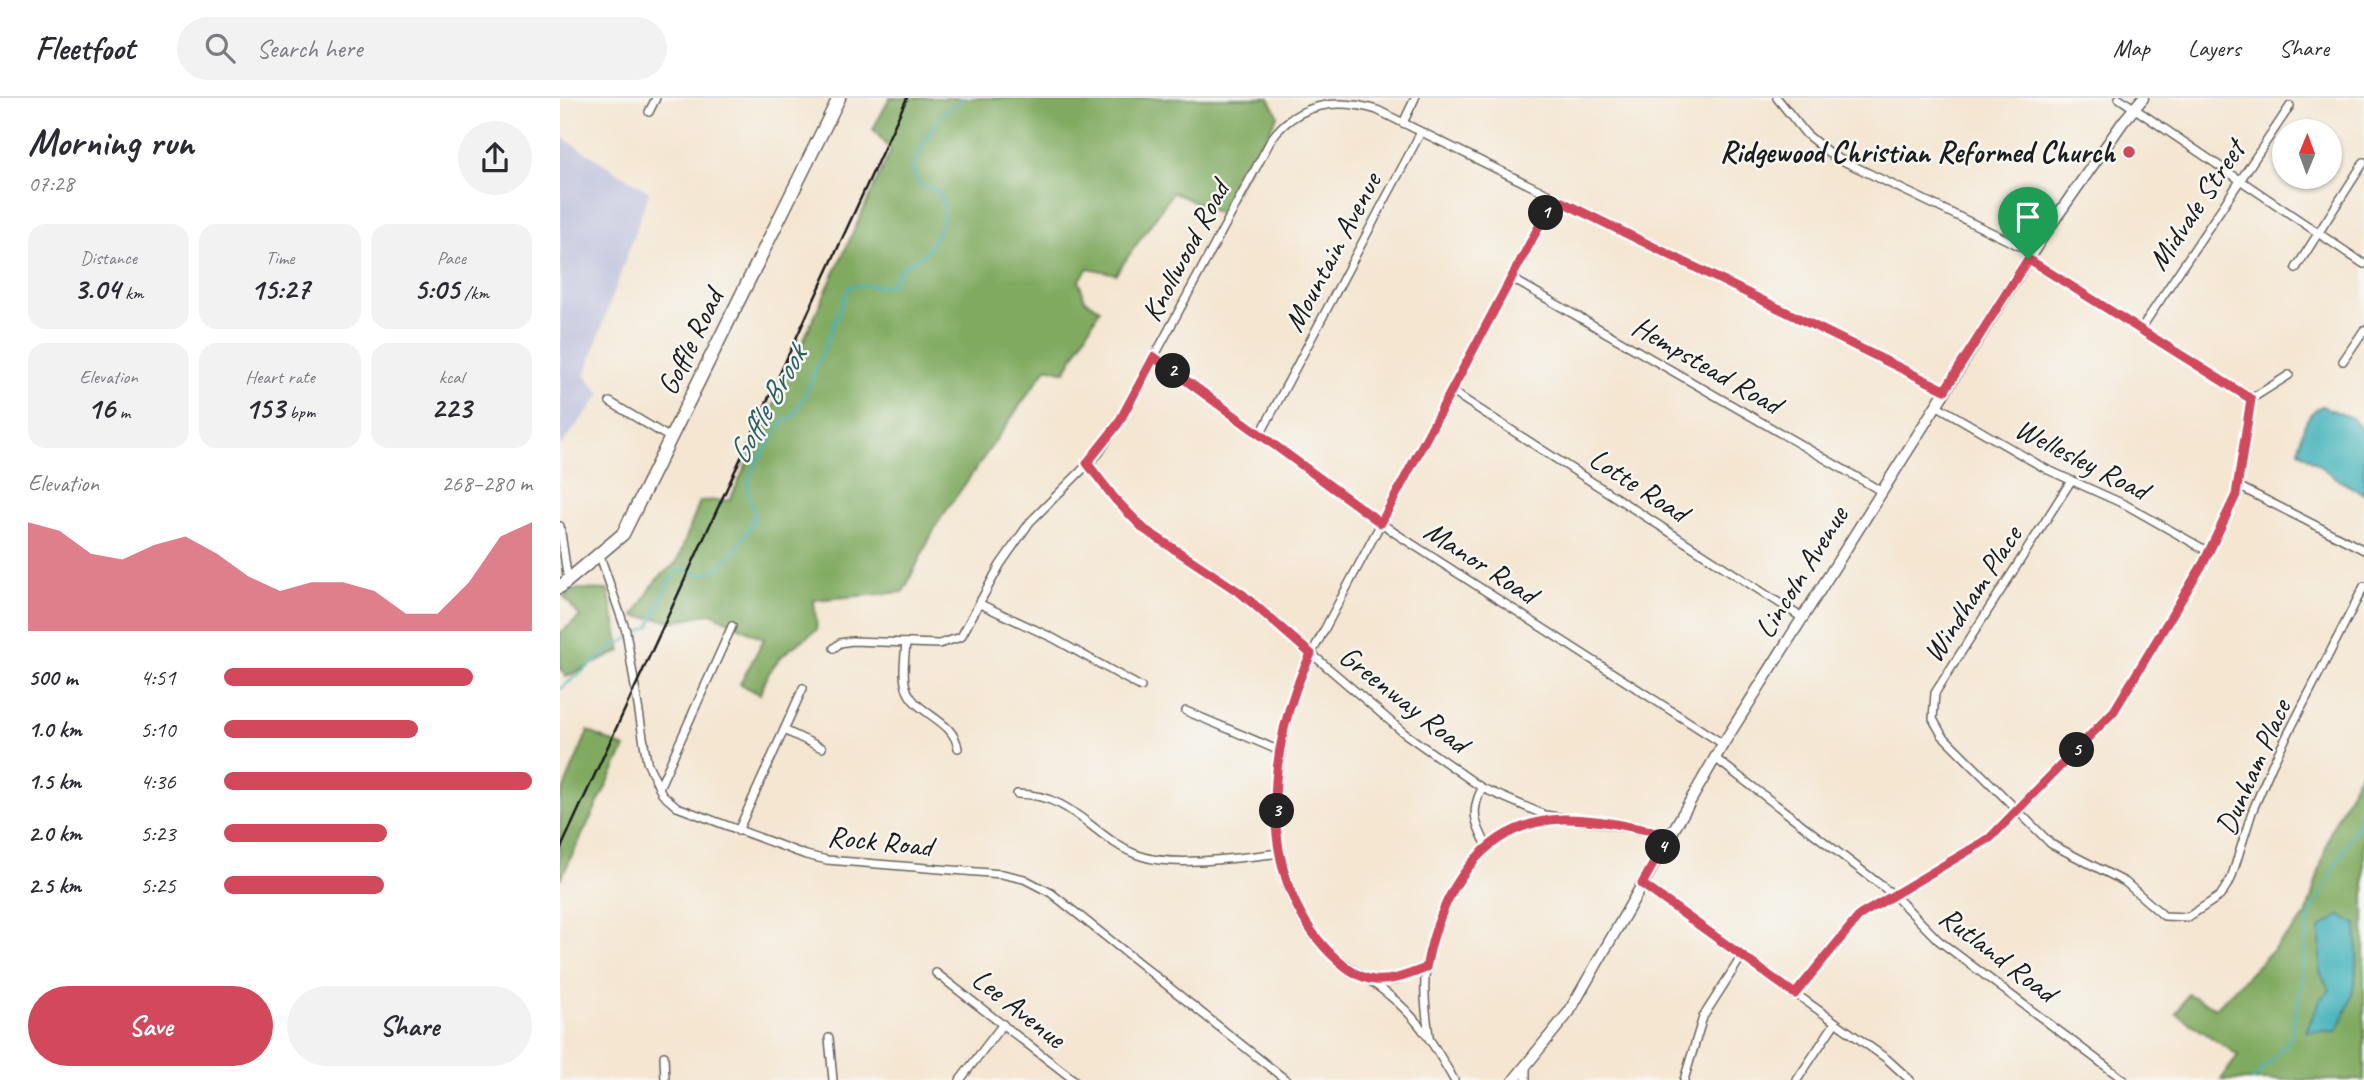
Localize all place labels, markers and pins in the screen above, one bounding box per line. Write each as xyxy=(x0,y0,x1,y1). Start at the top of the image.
place label: Ridgewood Christian Reformed Church xyxy=(1720,133,2116,171)
marker: Ridgewood Christian Reformed Church xyxy=(2121,144,2137,160)
pin xyxy=(1998,187,2058,259)
pin: 1 xyxy=(1528,195,1564,230)
pin: 2 xyxy=(1156,354,1190,388)
pin: 5 xyxy=(2060,732,2094,768)
pin: 3 xyxy=(1260,794,1294,828)
pin: 4 xyxy=(1646,830,1680,864)

